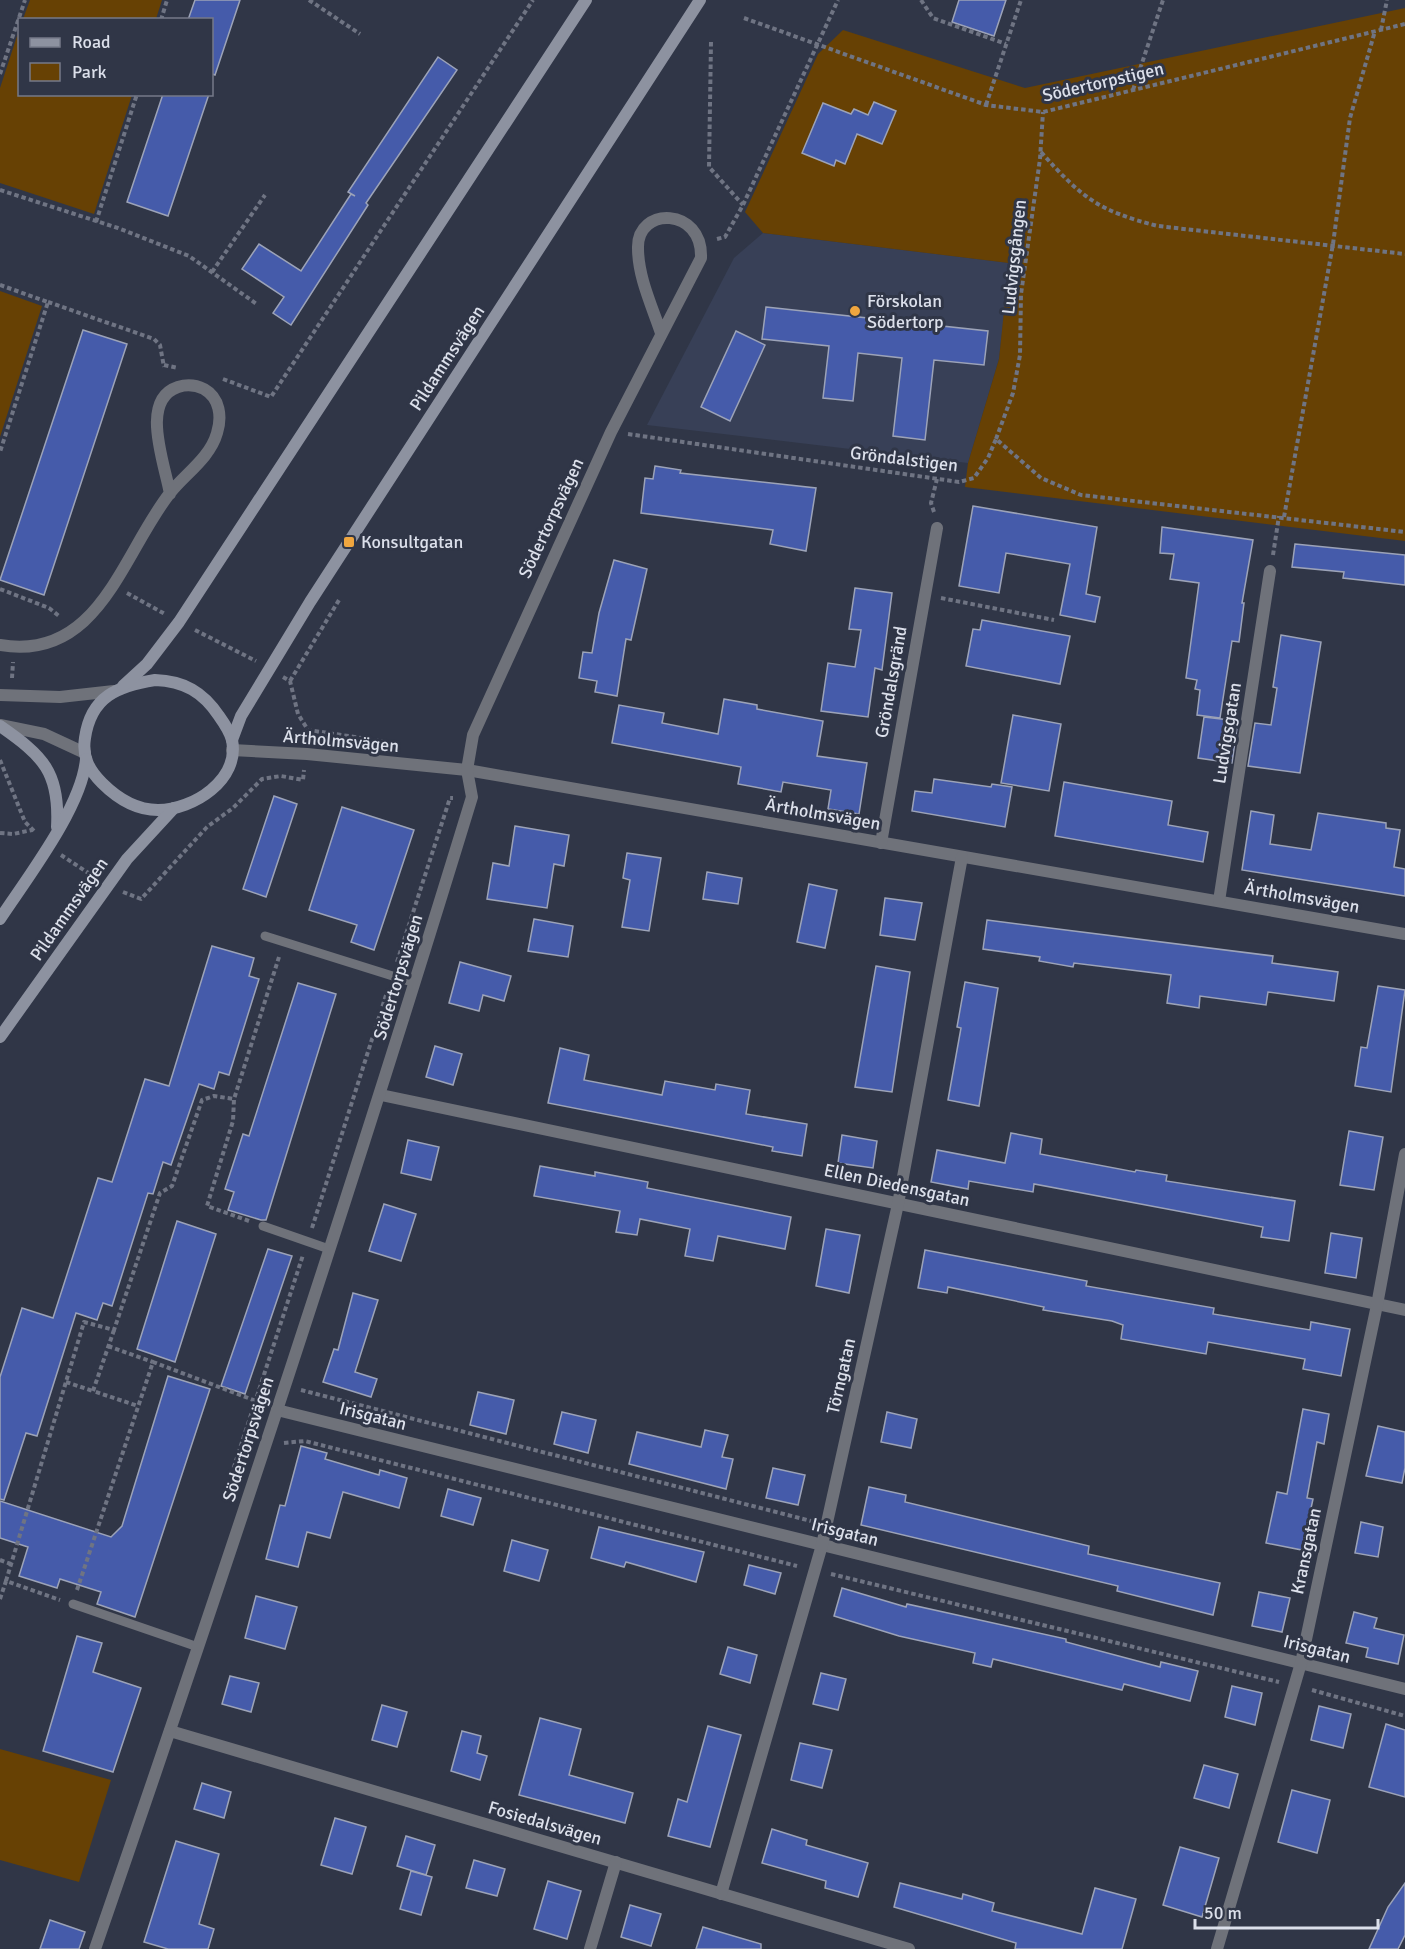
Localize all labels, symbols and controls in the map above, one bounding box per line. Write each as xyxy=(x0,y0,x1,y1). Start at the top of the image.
legend xyxy=(18,18,213,96)
text: Road xyxy=(72,31,111,53)
street label: Södertorpstigen xyxy=(1040,57,1166,107)
text: Park xyxy=(72,61,107,83)
street label: Ludvigsgången xyxy=(997,198,1031,316)
place label: Förskolan Södertorp xyxy=(867,290,944,333)
street label: Pildammsvägen xyxy=(405,301,489,415)
marker: Förskolan Södertorp xyxy=(848,304,862,318)
street label: Gröndalstigen xyxy=(849,441,959,477)
street label: Södertorpsvägen xyxy=(514,454,588,582)
place label: Konsultgatan xyxy=(361,531,463,553)
marker: Konsultgatan xyxy=(342,535,356,549)
street label: Gröndalsgränd xyxy=(870,624,912,740)
street label: Ludvigsgatan xyxy=(1208,681,1246,785)
street label: Ärtholmsvägen xyxy=(282,725,400,757)
street label: Ärtholmsvägen xyxy=(764,793,882,835)
street label: Pildammsvägen xyxy=(25,853,113,965)
street label: Ärtholmsvägen xyxy=(1243,876,1361,918)
street label: Södertorpsvägen xyxy=(368,912,428,1042)
street label: Ellen Diedensgatan xyxy=(822,1159,972,1211)
street label: Törngatan xyxy=(822,1336,860,1416)
street label: Södertorpsvägen xyxy=(217,1374,279,1504)
street label: Irisgatan xyxy=(337,1397,409,1435)
street label: Kransgatan xyxy=(1286,1506,1326,1596)
street label: Irisgatan xyxy=(809,1513,881,1551)
street label: Irisgatan xyxy=(1281,1630,1353,1668)
street label: Fosiedalsvägen xyxy=(486,1796,604,1850)
scale bar xyxy=(1195,1892,1378,1930)
text: 50 m xyxy=(1204,1902,1242,1924)

